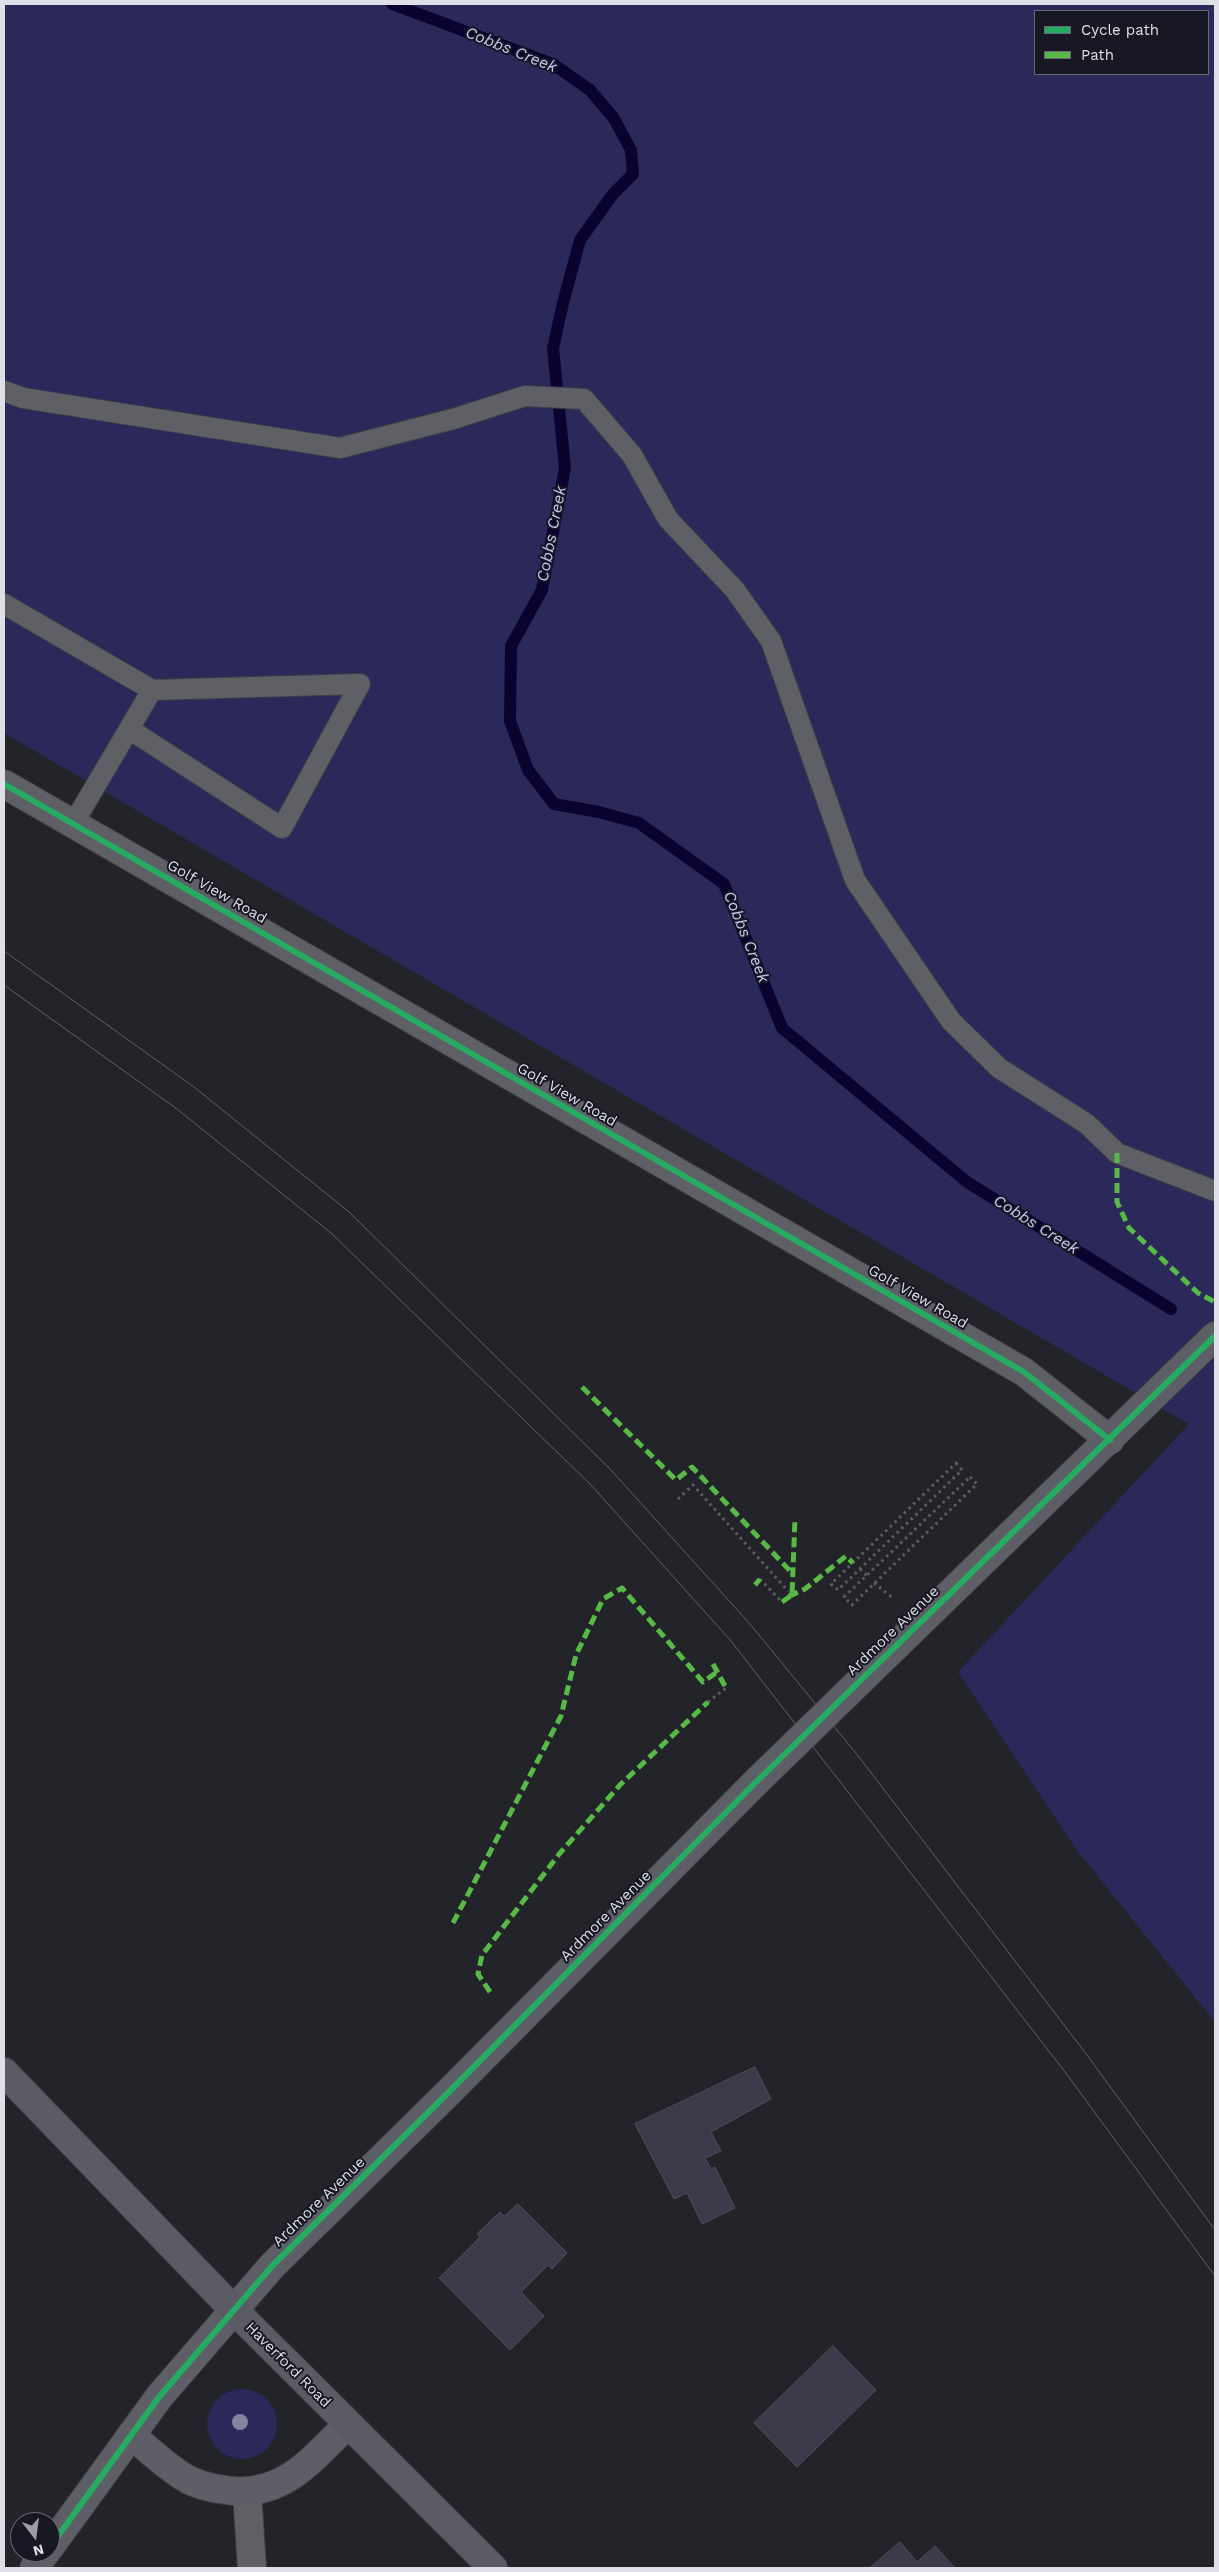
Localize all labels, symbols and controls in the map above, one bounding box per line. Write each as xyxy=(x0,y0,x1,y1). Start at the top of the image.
legend xyxy=(1034,10,1209,75)
text: Cycle path xyxy=(1081,21,1159,39)
water label: Cobbs Creek xyxy=(462,23,560,77)
text: Path xyxy=(1081,46,1114,64)
water label: Cobbs Creek xyxy=(533,484,571,584)
street label: Golf View Road xyxy=(164,856,270,928)
water label: Cobbs Creek xyxy=(719,888,773,986)
street label: Golf View Road xyxy=(514,1059,620,1131)
water label: Cobbs Creek xyxy=(990,1191,1082,1259)
street label: Golf View Road xyxy=(865,1261,971,1333)
street label: Ardmore Avenue xyxy=(843,1582,943,1680)
street label: Ardmore Avenue xyxy=(557,1867,655,1965)
street label: Ardmore Avenue xyxy=(269,2153,369,2251)
street label: Haverford Road xyxy=(242,2319,334,2411)
north arrow xyxy=(10,2512,60,2562)
text: N xyxy=(32,2541,46,2560)

